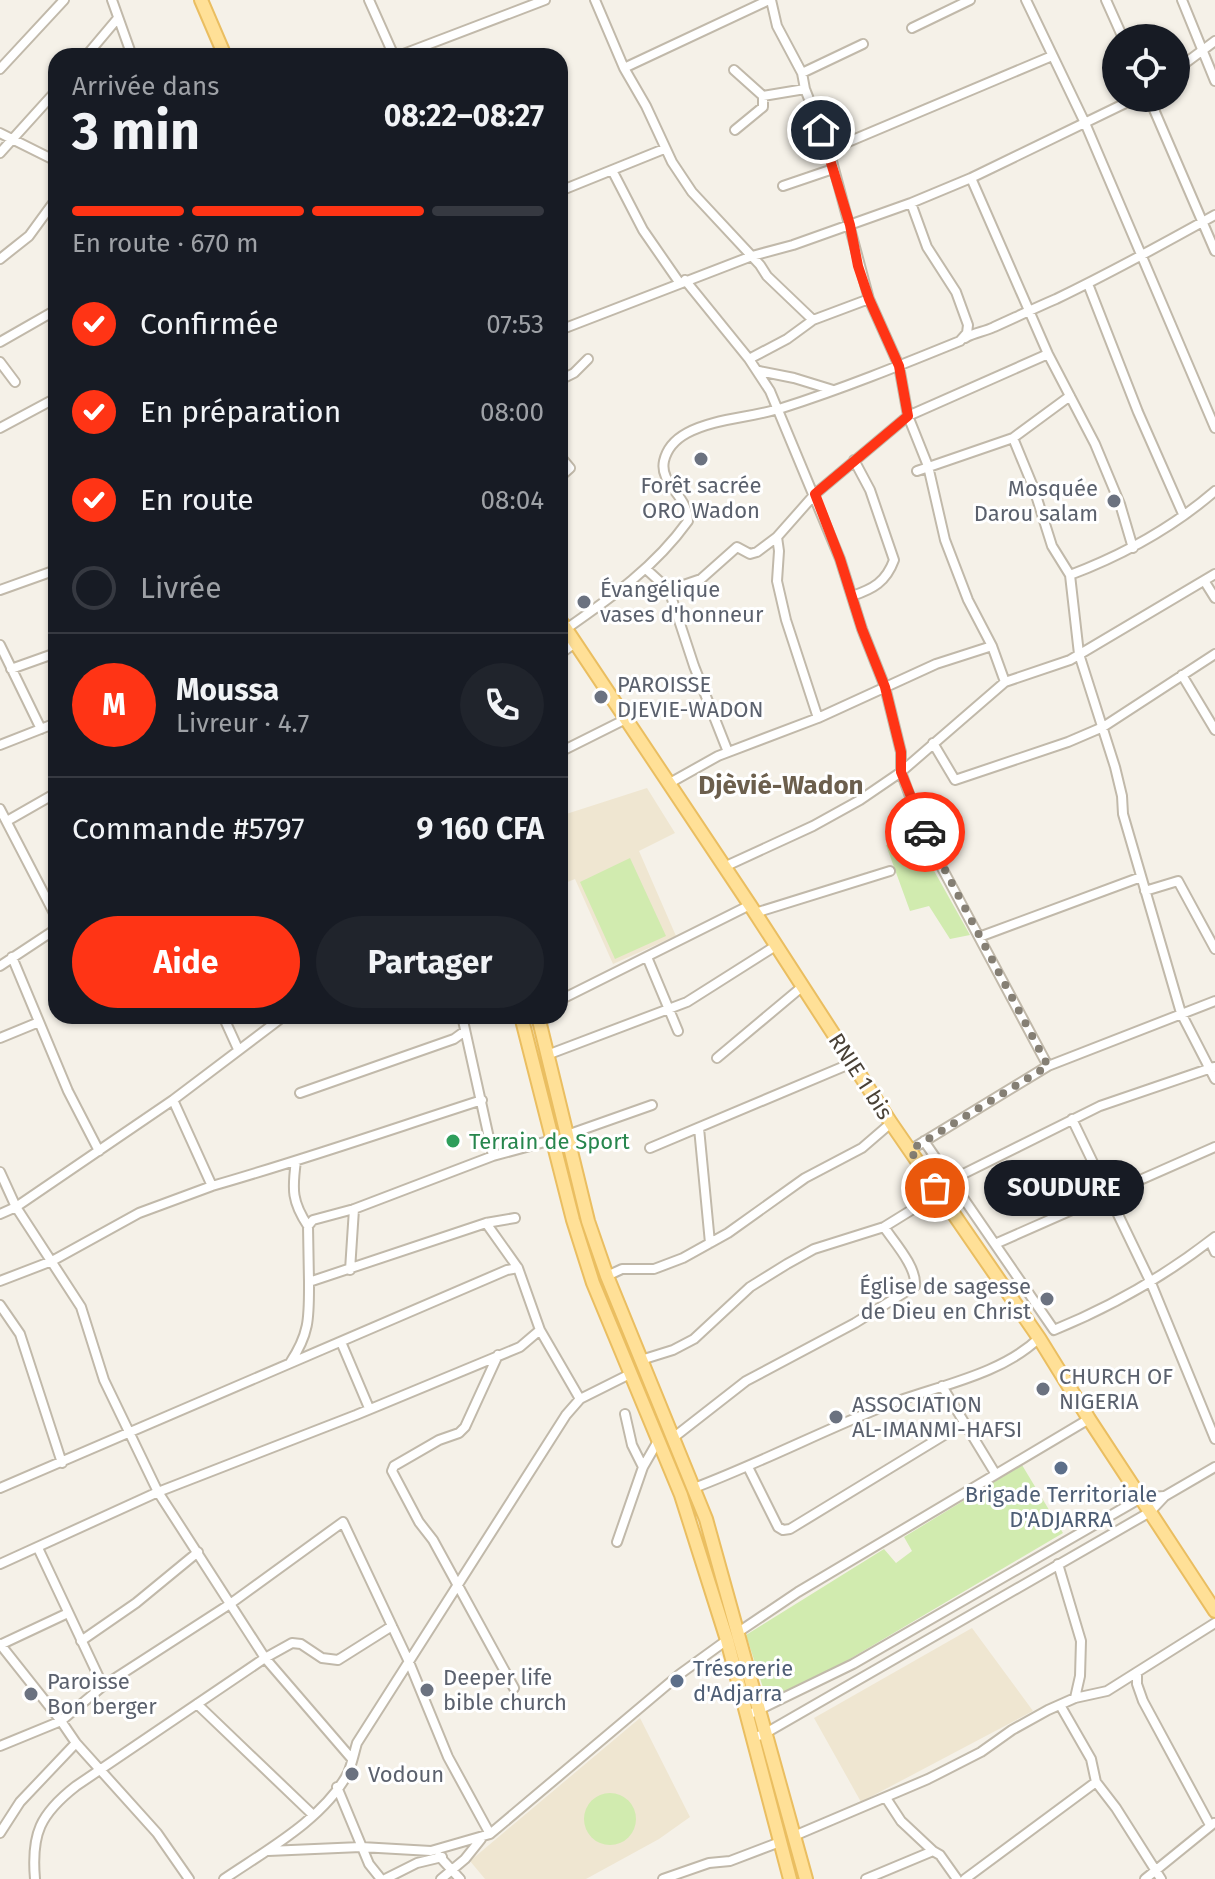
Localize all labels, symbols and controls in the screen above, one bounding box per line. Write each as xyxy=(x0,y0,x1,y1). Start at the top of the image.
map controls xyxy=(1102,24,1190,112)
button: locate xyxy=(1102,24,1190,112)
text: Arrivée dans xyxy=(72,71,219,102)
pin xyxy=(787,96,855,164)
text: 08:22–08:27 xyxy=(384,98,544,134)
text: 3 min xyxy=(72,100,200,163)
icon: home xyxy=(799,108,843,152)
text: En route · 670 m xyxy=(72,228,259,259)
icon: check xyxy=(72,302,116,346)
text: Confirmée xyxy=(140,306,279,342)
text: 07:53 xyxy=(486,309,544,340)
icon: check xyxy=(72,390,116,434)
text: En préparation xyxy=(140,394,341,430)
text: 08:00 xyxy=(480,397,544,428)
marker: Forêt sacrée ORO Wadon xyxy=(692,450,710,468)
place label: Forêt sacrée ORO Wadon xyxy=(641,472,761,524)
place label: Mosquée Darou salam xyxy=(974,475,1098,527)
icon: check xyxy=(72,478,116,522)
text: En route xyxy=(140,482,254,518)
text: 08:04 xyxy=(481,485,544,516)
marker: Mosquée Darou salam xyxy=(1105,492,1123,510)
text: Livrée xyxy=(140,570,222,606)
place label: Évangélique vases d'honneur xyxy=(600,576,764,628)
marker: Évangélique vases d'honneur xyxy=(575,593,593,611)
button: phone xyxy=(460,663,544,747)
place label: PAROISSE DJEVIE-WADON xyxy=(617,671,764,723)
text: Moussa xyxy=(176,672,279,708)
text: M xyxy=(102,687,126,723)
marker: PAROISSE DJEVIE-WADON xyxy=(592,688,610,706)
text: Livreur · 4.7 xyxy=(176,708,309,739)
district label: Djèvié-Wadon xyxy=(698,770,864,801)
courier xyxy=(885,792,965,872)
icon: car xyxy=(903,810,947,854)
text: Commande #5797 xyxy=(72,811,305,847)
text: 9 160 CFA xyxy=(417,811,544,847)
button: Aide xyxy=(72,916,300,1008)
button: Partager xyxy=(316,916,544,1008)
street label: RNIE 1 bis xyxy=(823,1028,898,1124)
place label: Terrain de Sport xyxy=(469,1128,630,1155)
marker: Terrain de Sport xyxy=(444,1132,462,1150)
pin xyxy=(901,1154,969,1222)
callout: SOUDURE xyxy=(983,1160,1143,1216)
icon: bag xyxy=(913,1166,957,1210)
text: SOUDURE xyxy=(1007,1172,1121,1203)
place label: Église de sagesse de Dieu en Christ xyxy=(859,1273,1031,1325)
marker: Église de sagesse de Dieu en Christ xyxy=(1038,1290,1056,1308)
place label: CHURCH OF NIGERIA xyxy=(1059,1363,1173,1415)
marker: CHURCH OF NIGERIA xyxy=(1034,1380,1052,1398)
place label: ASSOCIATION AL-IMANMI-HAFSI xyxy=(852,1391,1022,1443)
marker: ASSOCIATION AL-IMANMI-HAFSI xyxy=(827,1408,845,1426)
marker: Brigade Territoriale D'ADJARRA xyxy=(1052,1459,1070,1477)
place label: Brigade Territoriale D'ADJARRA xyxy=(965,1481,1157,1533)
place label: Trésorerie d'Adjarra xyxy=(693,1655,793,1707)
place label: Deeper life bible church xyxy=(443,1664,567,1716)
place label: Paroisse Bon berger xyxy=(47,1668,157,1720)
marker: Trésorerie d'Adjarra xyxy=(668,1672,686,1690)
marker: Deeper life bible church xyxy=(418,1681,436,1699)
marker: Paroisse Bon berger xyxy=(22,1685,40,1703)
place label: Vodoun xyxy=(368,1761,444,1788)
marker: Vodoun xyxy=(343,1765,361,1783)

